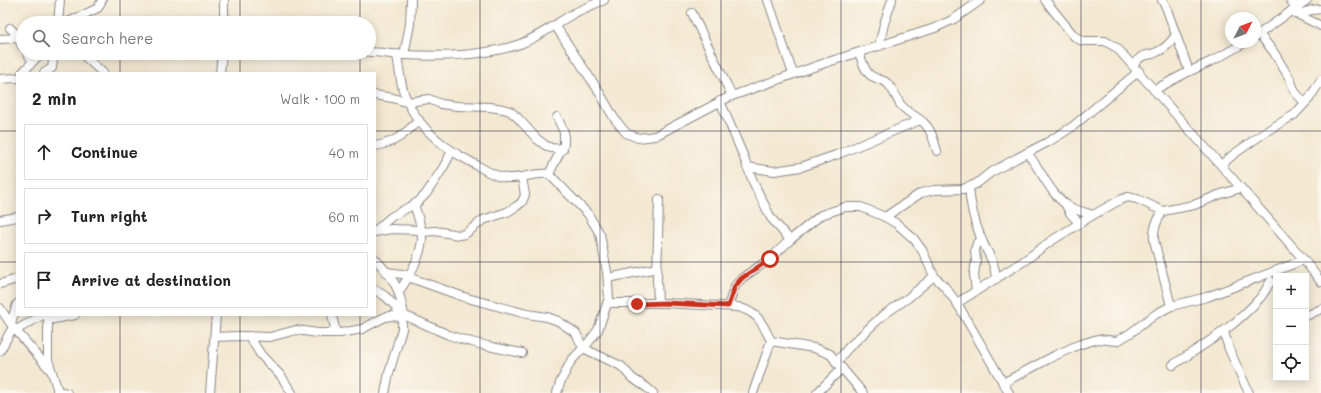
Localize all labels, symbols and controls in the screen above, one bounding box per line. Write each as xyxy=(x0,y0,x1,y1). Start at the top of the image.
north arrow xyxy=(1225,12,1261,48)
search box xyxy=(16,16,376,60)
icon: search xyxy=(30,27,52,49)
text: Search here xyxy=(62,28,153,48)
text: 2 min xyxy=(32,87,77,109)
text: Walk · 100 m xyxy=(280,90,360,107)
icon: ahead xyxy=(33,141,55,163)
text: Continue xyxy=(71,142,138,162)
text: 40 m xyxy=(329,144,359,161)
icon: right xyxy=(33,205,55,227)
text: Turn right xyxy=(71,206,148,226)
text: 60 m xyxy=(329,208,359,225)
route start xyxy=(761,250,779,268)
icon: arrive xyxy=(33,269,55,291)
text: Arrive at destination xyxy=(71,270,231,290)
map controls xyxy=(1273,273,1309,381)
button: + xyxy=(1273,273,1309,309)
route end xyxy=(628,295,646,313)
button: − xyxy=(1273,309,1309,345)
button: locate xyxy=(1273,345,1309,381)

